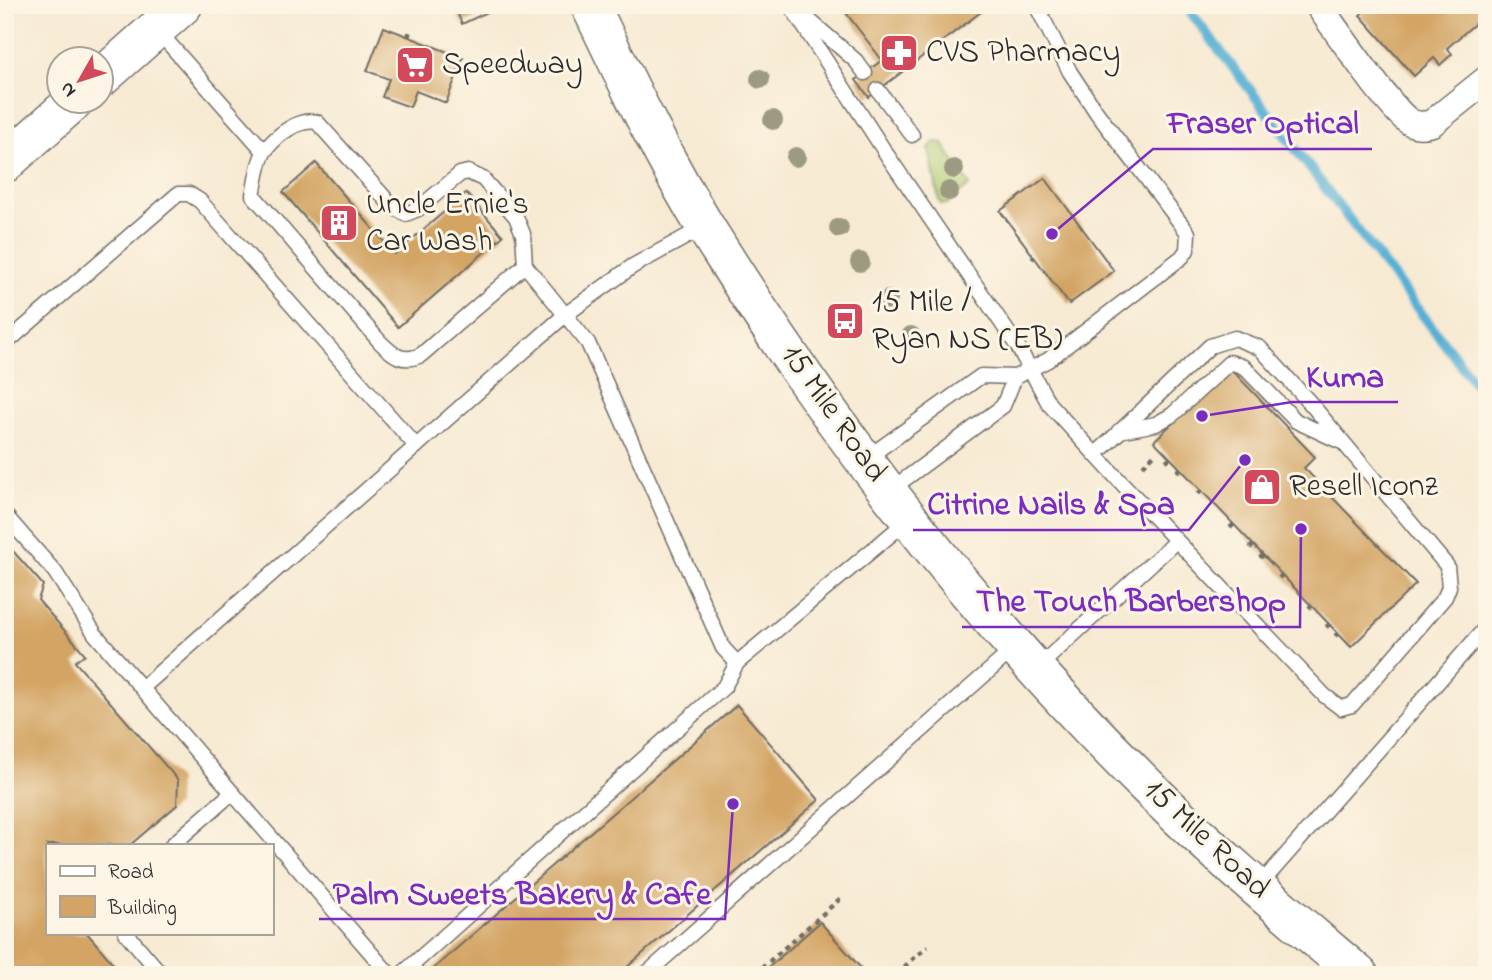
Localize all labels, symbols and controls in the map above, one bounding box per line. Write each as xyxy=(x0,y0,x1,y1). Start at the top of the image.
place label: CVS Pharmacy xyxy=(926,30,1120,77)
pharmacy icon: CVS Pharmacy xyxy=(878,32,920,74)
place label: Speedway xyxy=(442,42,583,89)
supermarket icon: Speedway xyxy=(394,44,436,86)
north arrow xyxy=(46,46,116,116)
text: N xyxy=(54,76,83,103)
callout: Fraser Optical xyxy=(1153,95,1372,149)
text: Fraser Optical xyxy=(1165,101,1359,149)
place label: Uncle Ernie's Car Wash xyxy=(366,182,529,266)
building icon: Uncle Ernie's Car Wash xyxy=(318,202,360,244)
place label: 15 Mile / Ryan NS (EB) xyxy=(872,280,1062,364)
bus stop icon: 15 Mile / Ryan NS (EB) xyxy=(824,300,866,342)
street label: 15 Mile Road xyxy=(768,335,898,493)
callout: Kuma xyxy=(1292,348,1398,402)
text: Kuma xyxy=(1306,355,1384,403)
place label: Resell Iconz xyxy=(1289,464,1439,511)
shop icon: Resell Iconz xyxy=(1241,466,1283,508)
callout: Citrine Nails & Spa xyxy=(913,476,1189,530)
text: Citrine Nails & Spa xyxy=(927,482,1175,530)
callout: The Touch Barbershop xyxy=(962,573,1300,627)
text: The Touch Barbershop xyxy=(976,579,1286,627)
street label: 15 Mile Road xyxy=(1132,769,1280,911)
legend xyxy=(46,844,273,934)
text: Road xyxy=(108,858,154,888)
callout: Palm Sweets Bakery & Cafe xyxy=(319,865,725,919)
text: Palm Sweets Bakery & Cafe xyxy=(333,872,712,921)
text: Building xyxy=(107,894,177,926)

